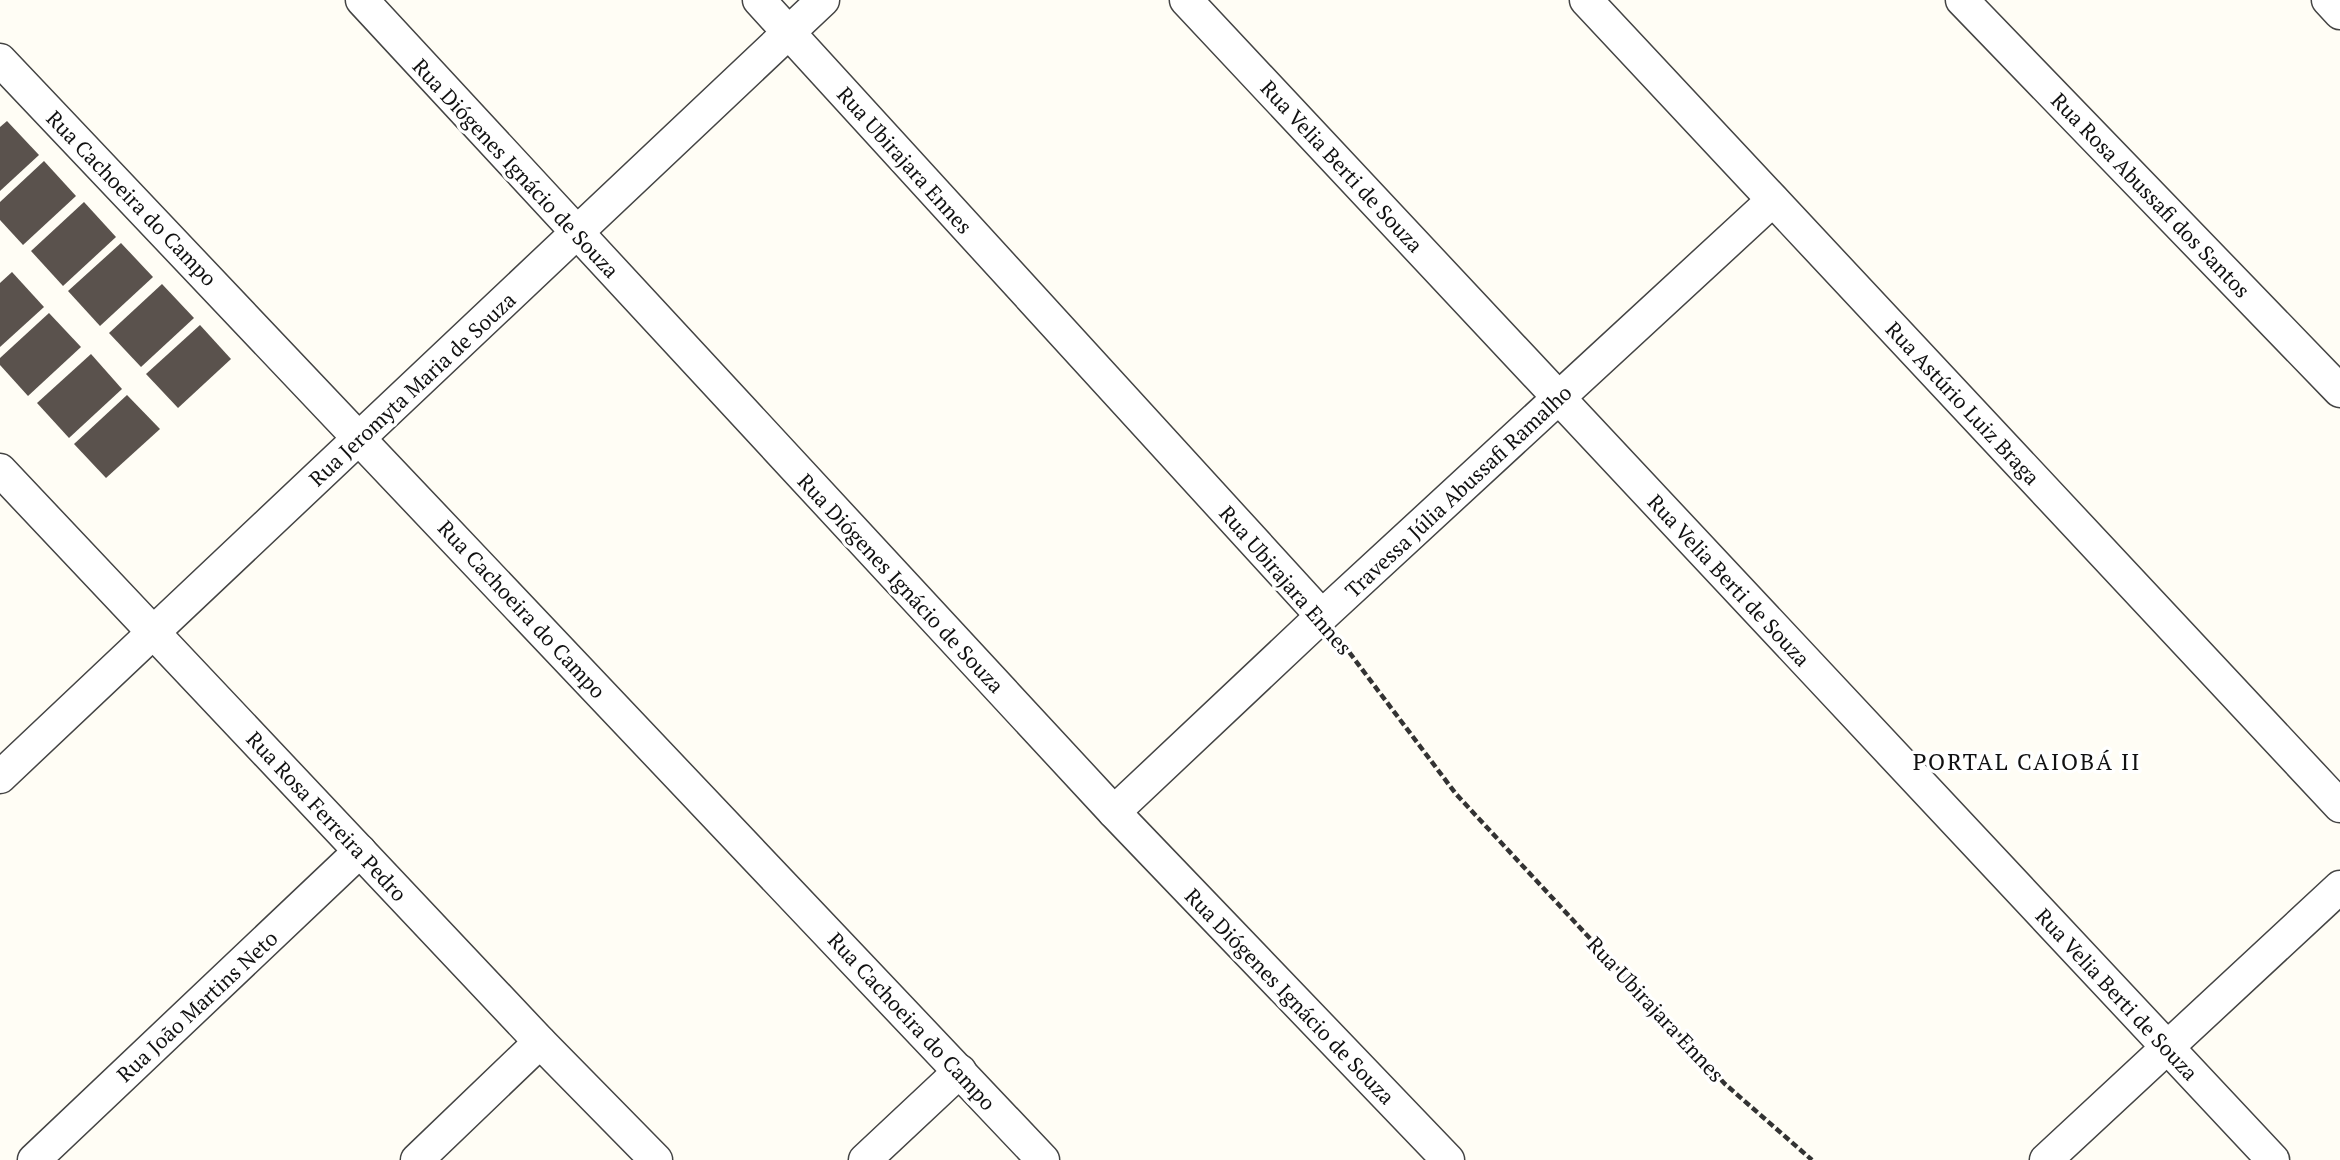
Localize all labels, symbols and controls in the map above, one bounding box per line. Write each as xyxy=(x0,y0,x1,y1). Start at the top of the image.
street label: Rua Diógenes Ignácio de Souza xyxy=(407,52,625,284)
street label: Rua Velia Berti de Souza xyxy=(1255,74,1429,258)
street label: Rua Ubirajara Ennes xyxy=(831,80,979,240)
street label: Rua Rosa Abussafi dos Santos xyxy=(2045,86,2257,304)
street label: Rua Cachoeira do Campo xyxy=(41,104,223,292)
street label: Rua Jeromyta Maria de Souza xyxy=(303,285,522,492)
street label: Rua Astúrio Luiz Braga xyxy=(1880,315,2046,491)
street label: Travessa Júlia Abussafi Ramalho xyxy=(1339,378,1577,604)
street label: Rua Diógenes Ignácio de Souza xyxy=(792,467,1010,699)
street label: Rua Velia Berti de Souza xyxy=(1642,488,1816,672)
street label: Rua Ubirajara Ennes xyxy=(1213,500,1359,660)
street label: Rua Cachoeira do Campo xyxy=(432,514,612,704)
street label: Rua Rosa Ferreira Pedro xyxy=(241,725,413,907)
district label: PORTAL CAIOBÁ II xyxy=(1913,746,2141,777)
street label: Rua Diógenes Ignácio de Souza xyxy=(1179,882,1401,1110)
street label: Rua Velia Berti de Souza xyxy=(2030,902,2204,1086)
street label: Rua João Martins Neto xyxy=(111,924,283,1088)
street label: Rua Cachoeira do Campo xyxy=(822,926,1002,1116)
street label: Rua Ubirajara Ennes xyxy=(1581,930,1731,1088)

